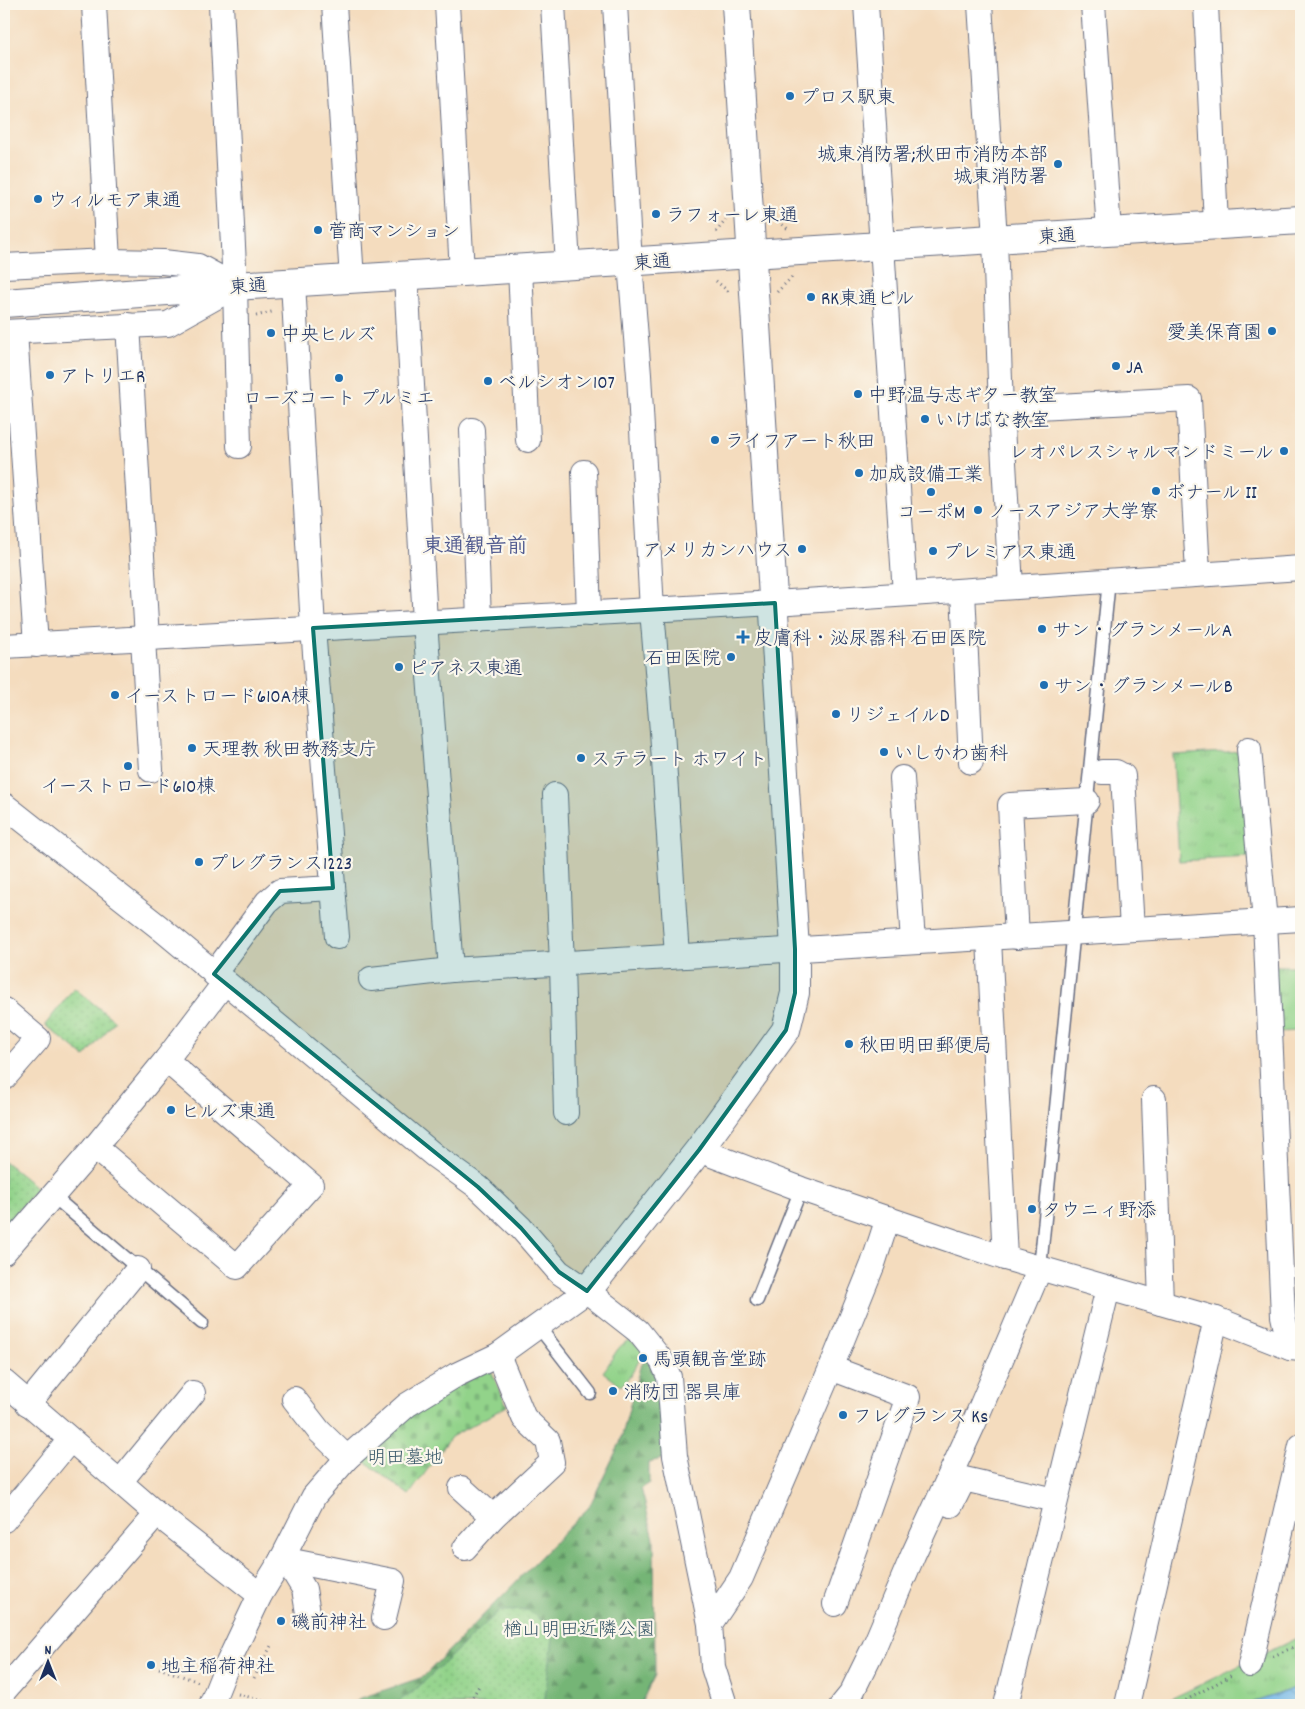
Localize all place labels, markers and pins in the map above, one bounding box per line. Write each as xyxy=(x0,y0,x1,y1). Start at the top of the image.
place label: プロス駅東 xyxy=(800,86,895,113)
marker: プロス駅東 xyxy=(784,90,796,102)
place label: 城東消防署;秋田市消防本部 城東消防署 xyxy=(817,143,1048,192)
marker: 城東消防署;秋田市消防本部 城東消防署 xyxy=(1052,158,1064,170)
place label: ウィルモア東通 xyxy=(48,189,181,216)
marker: ウィルモア東通 xyxy=(32,193,44,205)
place label: ラフォーレ東通 xyxy=(666,204,798,231)
marker: ラフォーレ東通 xyxy=(650,208,662,220)
place label: 菅商マンション xyxy=(328,220,460,247)
marker: 菅商マンション xyxy=(312,224,324,236)
place label: RK東通ビル xyxy=(821,287,915,314)
marker: RK東通ビル xyxy=(805,291,817,303)
place label: 愛美保育園 xyxy=(1167,321,1262,348)
place label: 中央ヒルズ xyxy=(281,323,376,350)
marker: 愛美保育園 xyxy=(1266,325,1278,337)
marker: 中央ヒルズ xyxy=(265,327,277,339)
place label: JA xyxy=(1126,356,1143,383)
marker: JA xyxy=(1110,360,1122,372)
place label: アトリエR xyxy=(60,365,145,392)
marker: アトリエR xyxy=(44,369,56,381)
place label: ベルシオン107 xyxy=(498,371,615,398)
marker: ローズコート プルミエ xyxy=(333,372,345,384)
marker: ベルシオン107 xyxy=(482,375,494,387)
place label: 中野温与志ギター教室 xyxy=(868,384,1057,411)
place label: ローズコート プルミエ xyxy=(243,387,435,414)
marker: 中野温与志ギター教室 xyxy=(852,388,864,400)
place label: いけばな教室 xyxy=(935,409,1049,436)
marker: いけばな教室 xyxy=(919,413,931,425)
place label: ライフアート秋田 xyxy=(725,430,875,457)
marker: ライフアート秋田 xyxy=(709,434,721,446)
place label: レオパレスシャルマンドミール xyxy=(1009,441,1274,468)
marker: レオパレスシャルマンドミール xyxy=(1278,445,1290,457)
place label: 加成設備工業 xyxy=(869,463,983,490)
marker: 加成設備工業 xyxy=(853,467,865,479)
place label: ボナール II xyxy=(1166,481,1257,508)
marker: ボナール II xyxy=(1150,485,1162,497)
marker: コーポM xyxy=(925,486,937,498)
place label: ノースアジア大学寮 xyxy=(988,500,1158,527)
place label: コーポM xyxy=(897,501,965,528)
marker: ノースアジア大学寮 xyxy=(972,504,984,516)
place label: アメリカンハウス xyxy=(643,539,792,566)
place label: プレミアス東通 xyxy=(943,541,1076,568)
marker: アメリカンハウス xyxy=(796,543,808,555)
marker: プレミアス東通 xyxy=(927,545,939,557)
place label: サン・グランメールA xyxy=(1052,619,1232,646)
marker: サン・グランメールA xyxy=(1036,623,1048,635)
place label: 皮膚科・泌尿器科 石田医院 xyxy=(754,627,986,654)
marker: 皮膚科・泌尿器科 石田医院 xyxy=(736,630,750,644)
place label: 石田医院 xyxy=(645,647,721,674)
marker: 石田医院 xyxy=(725,651,737,663)
place label: ピアネス東通 xyxy=(409,657,523,684)
marker: ピアネス東通 xyxy=(393,661,405,673)
place label: サン・グランメールB xyxy=(1054,675,1233,702)
marker: サン・グランメールB xyxy=(1038,679,1050,691)
place label: イーストロード610A棟 xyxy=(125,685,310,712)
marker: イーストロード610A棟 xyxy=(109,689,121,701)
place label: リジェイルD xyxy=(846,704,950,731)
marker: リジェイルD xyxy=(830,708,842,720)
place label: 天理教 秋田教務支庁 xyxy=(202,738,377,765)
marker: 天理教 秋田教務支庁 xyxy=(186,742,198,754)
place label: いしかわ歯科 xyxy=(894,742,1008,769)
marker: いしかわ歯科 xyxy=(878,746,890,758)
place label: ステラート ホワイト xyxy=(591,748,768,775)
marker: ステラート ホワイト xyxy=(575,752,587,764)
marker: イーストロード610棟 xyxy=(122,760,134,772)
place label: イーストロード610棟 xyxy=(41,775,215,802)
place label: プレグランス1223 xyxy=(209,852,352,879)
marker: プレグランス1223 xyxy=(193,856,205,868)
place label: 秋田明田郵便局 xyxy=(859,1034,992,1061)
marker: 秋田明田郵便局 xyxy=(843,1038,855,1050)
place label: ヒルズ東通 xyxy=(181,1100,276,1127)
marker: ヒルズ東通 xyxy=(165,1104,177,1116)
place label: タウニィ野添 xyxy=(1042,1199,1156,1226)
marker: タウニィ野添 xyxy=(1026,1203,1038,1215)
place label: 馬頭観音堂跡 xyxy=(653,1348,767,1375)
marker: 馬頭観音堂跡 xyxy=(637,1352,649,1364)
place label: 消防団 器具庫 xyxy=(623,1381,741,1408)
marker: 消防団 器具庫 xyxy=(607,1385,619,1397)
place label: フレグランス Ks xyxy=(853,1405,988,1432)
marker: フレグランス Ks xyxy=(837,1409,849,1421)
place label: 磯前神社 xyxy=(291,1611,367,1638)
marker: 磯前神社 xyxy=(275,1615,287,1627)
place label: 地主稲荷神社 xyxy=(161,1655,275,1682)
marker: 地主稲荷神社 xyxy=(145,1659,157,1671)

